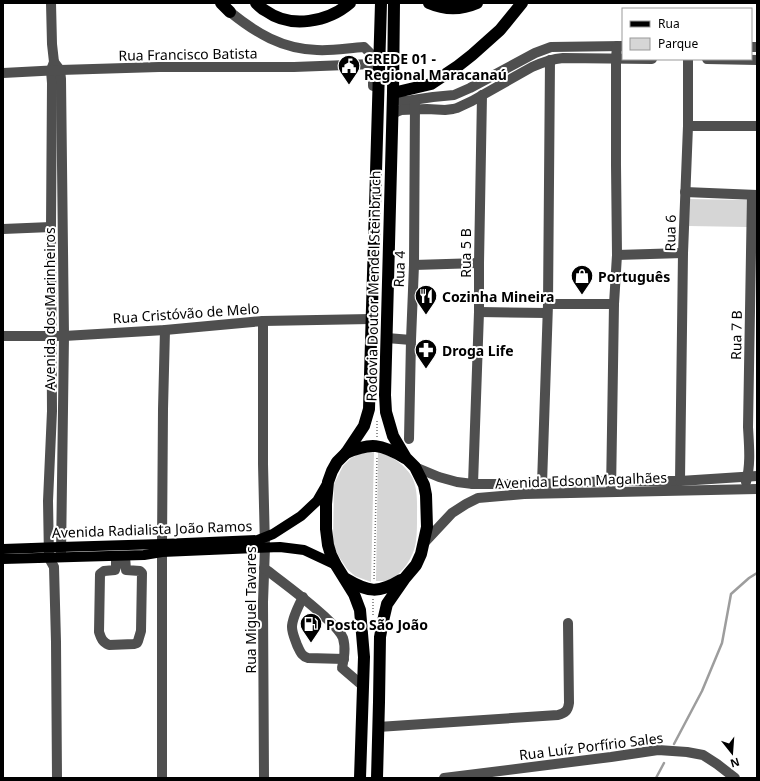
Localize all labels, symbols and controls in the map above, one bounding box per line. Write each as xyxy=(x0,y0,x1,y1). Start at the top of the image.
legend xyxy=(622,8,752,60)
text: Rua xyxy=(658,15,680,32)
text: Parque xyxy=(658,35,699,52)
street label: Rua Francisco Batista xyxy=(118,43,258,65)
place label: CREDE 01 - Regional Maracanaú xyxy=(364,49,507,84)
public building icon: CREDE 01 - Regional Maracanaú xyxy=(336,53,362,86)
street label: Rodovia Doutor Mendel Steinbruch xyxy=(361,170,385,402)
street label: Rua 6 xyxy=(660,214,680,252)
street label: Avenida dos Marinheiros xyxy=(40,227,59,391)
street label: Rua 5 B xyxy=(456,228,475,278)
street label: Rua 4 xyxy=(389,250,409,288)
shop icon: Português xyxy=(569,263,595,296)
place label: Português xyxy=(598,267,670,286)
restaurant icon: Cozinha Mineira xyxy=(413,283,439,316)
place label: Cozinha Mineira xyxy=(442,287,554,306)
street label: Rua Cristóvão de Melo xyxy=(112,298,260,328)
street label: Rua 7 B xyxy=(726,310,746,360)
pharmacy icon: Droga Life xyxy=(413,337,439,370)
place label: Droga Life xyxy=(442,341,514,360)
street label: Avenida Edson Magalhães xyxy=(495,467,668,492)
street label: Avenida Radialista João Ramos xyxy=(51,516,253,542)
street label: Rua Miguel Tavares xyxy=(241,546,260,674)
fuel station icon: Posto São João xyxy=(298,611,324,644)
place label: Posto São João xyxy=(326,615,428,634)
street label: Rua Luíz Porfírio Sales xyxy=(518,728,664,764)
north arrow xyxy=(712,733,752,773)
text: N xyxy=(729,755,742,772)

